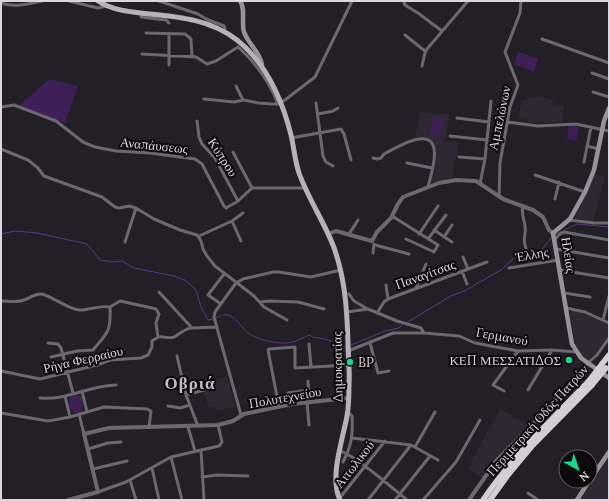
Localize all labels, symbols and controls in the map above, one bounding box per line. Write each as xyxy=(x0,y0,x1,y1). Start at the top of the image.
street label: Αμπελώνων xyxy=(484,84,515,152)
street label: Αναπάυσεως xyxy=(119,133,190,158)
street label: Κύπρου xyxy=(204,135,241,180)
street label: Ηλείας xyxy=(557,236,580,275)
street label: Έλλης xyxy=(513,243,551,266)
street label: Παναγίτσας xyxy=(393,255,458,293)
street label: Γερμανού xyxy=(474,324,529,349)
street label: Δημοκρατίας xyxy=(328,331,347,403)
street label: Ρήγα Φερραίου xyxy=(42,342,125,377)
place label: ΚΕΠ ΜΕΣΣΑΤΙΔΟΣ xyxy=(449,352,561,369)
place label: BP xyxy=(358,354,374,371)
marker: ΚΕΠ ΜΕΣΣΑΤΙΔΟΣ xyxy=(564,355,574,365)
marker: BP xyxy=(345,357,355,367)
street label: Περιμετρική Οδός Πατρών xyxy=(483,361,592,480)
district label: Οβριά xyxy=(164,372,216,394)
street label: Πολυτεχνείου xyxy=(248,383,323,412)
street label: Αιτωλικού xyxy=(331,437,378,491)
north arrow xyxy=(558,449,598,489)
text: N xyxy=(576,469,592,485)

